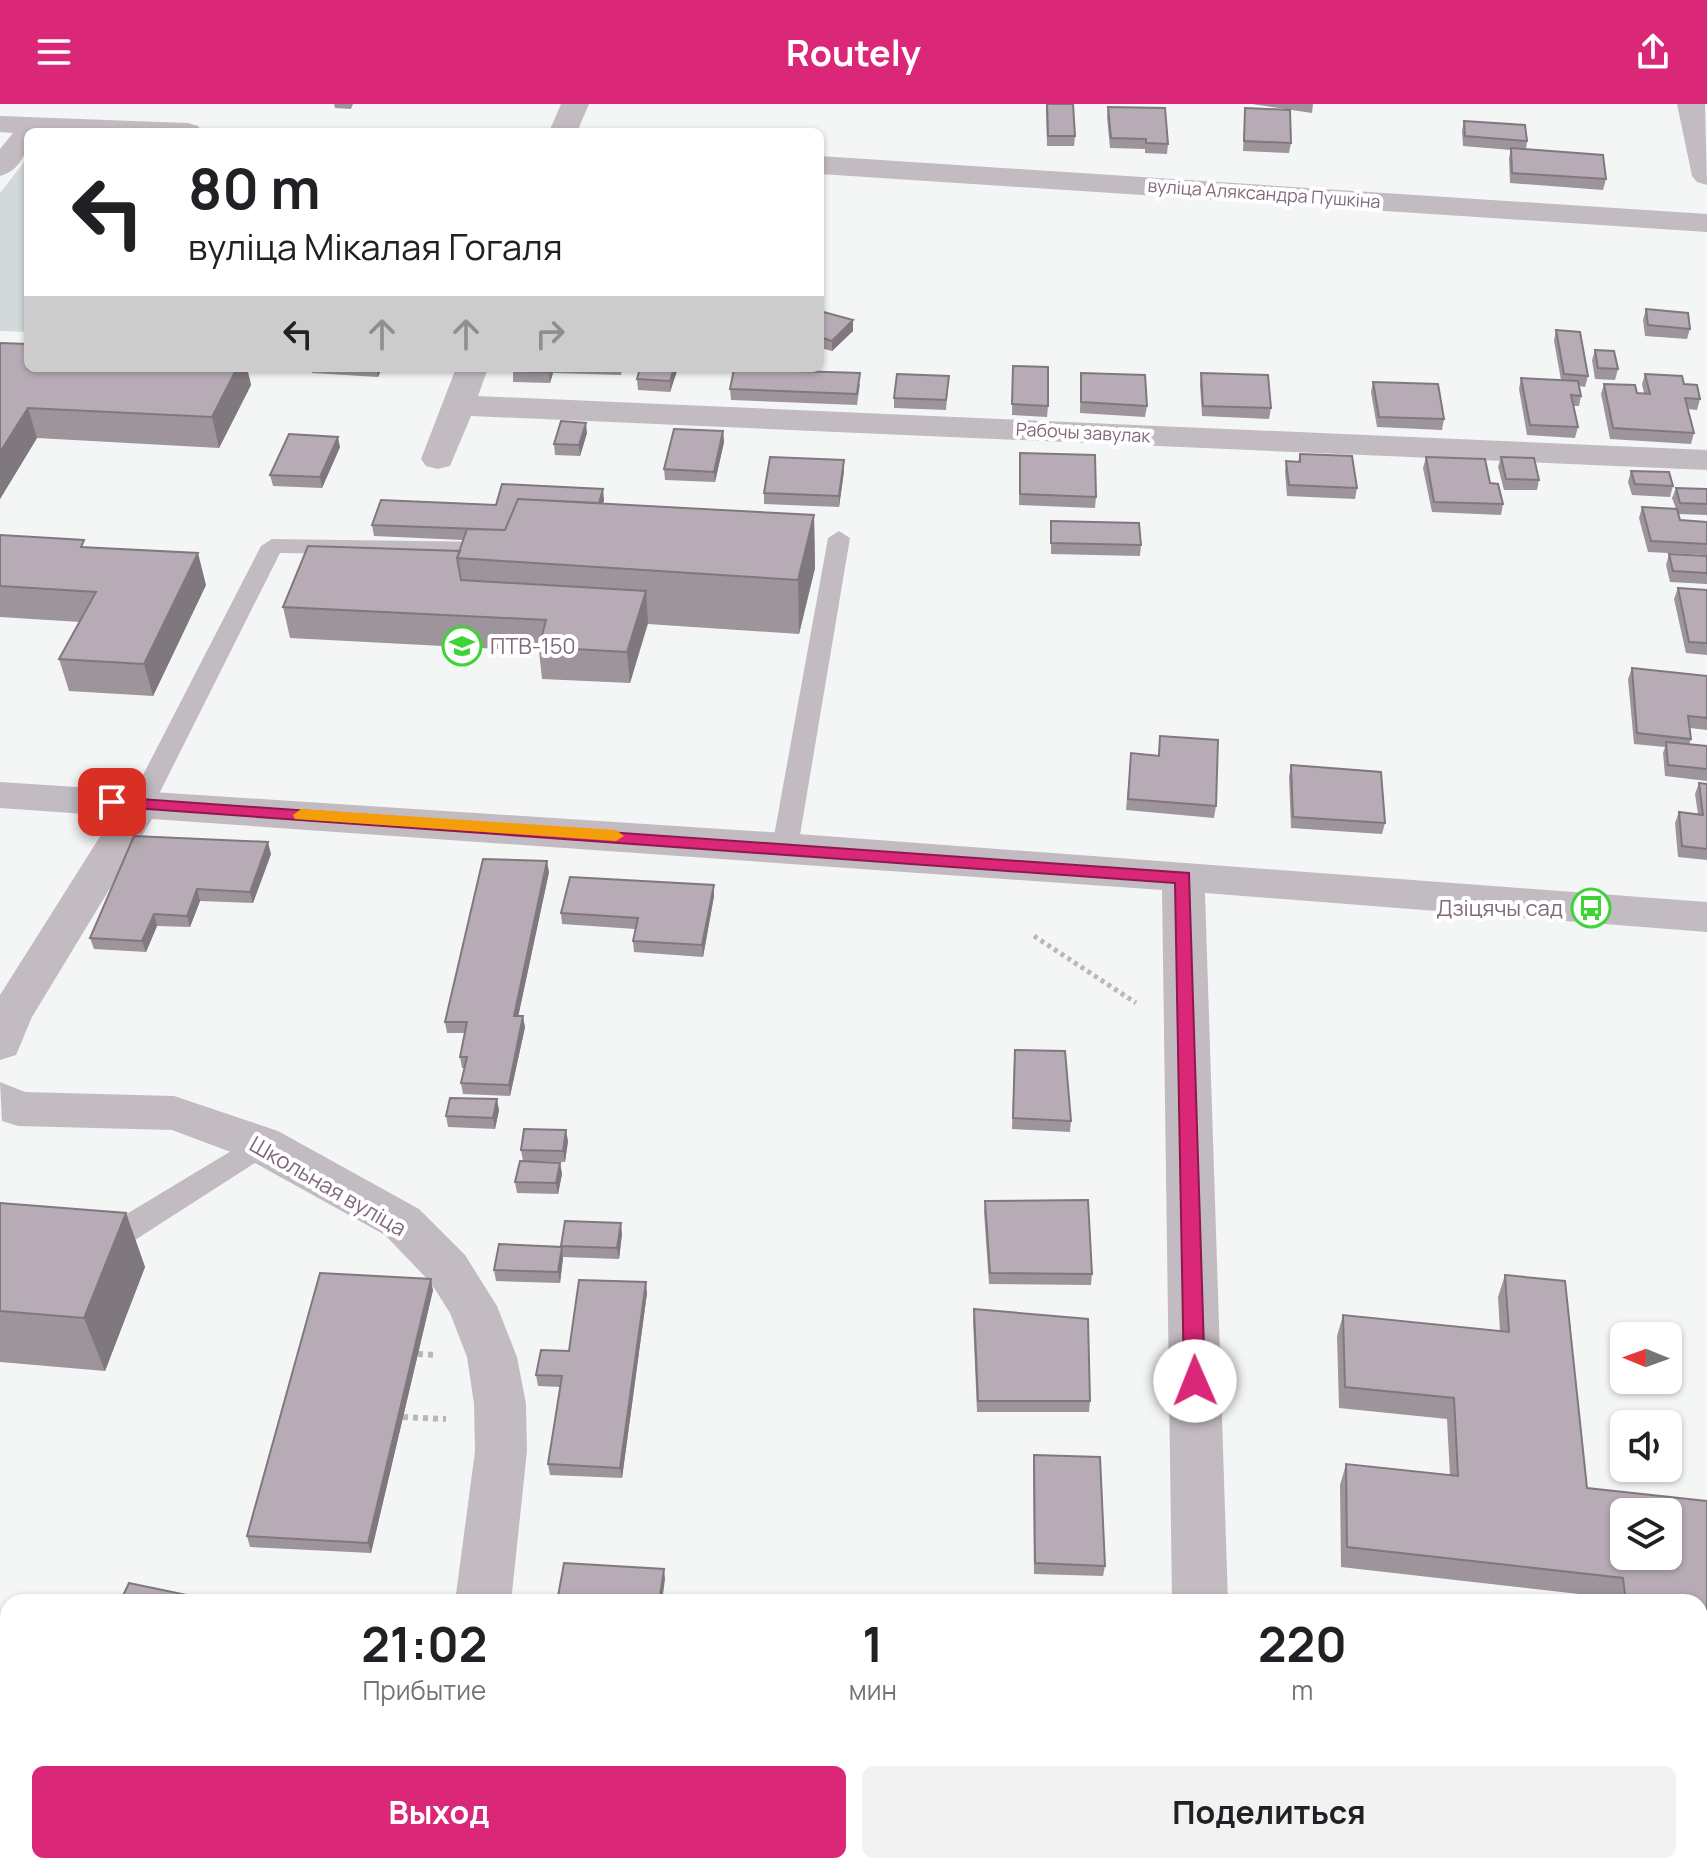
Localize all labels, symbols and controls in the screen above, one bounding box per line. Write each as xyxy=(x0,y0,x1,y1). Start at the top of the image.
text: Routely xyxy=(786,28,921,77)
icon: menu xyxy=(32,30,76,74)
icon: share xyxy=(1631,30,1675,74)
text: 80 m xyxy=(188,149,321,226)
icon: left xyxy=(56,160,160,264)
street label: вуліца Аляксандра Пушкіна xyxy=(1147,173,1381,213)
text: вуліца Мікалая Гогаля xyxy=(188,222,563,271)
icon: left xyxy=(276,312,320,356)
icon: ahead xyxy=(360,312,404,356)
icon: ahead xyxy=(444,312,488,356)
icon: right xyxy=(528,312,572,356)
street label: Рабочы завулак xyxy=(1015,416,1152,448)
school or university icon: ПТВ-150 xyxy=(441,625,483,667)
place label: ПТВ-150 xyxy=(490,631,576,661)
pin xyxy=(78,768,146,836)
icon: arrive xyxy=(90,780,134,824)
bus stop icon: Дзіцячы сад xyxy=(1570,887,1612,929)
place label: Дзіцячы сад xyxy=(1436,893,1563,923)
street label: Школьная вуліца xyxy=(244,1129,412,1243)
north arrow xyxy=(1610,1322,1682,1394)
map controls xyxy=(1610,1322,1682,1570)
position arrow xyxy=(1153,1339,1237,1423)
button: sound xyxy=(1610,1410,1682,1482)
button: layers xyxy=(1610,1498,1682,1570)
text: 21:02 xyxy=(361,1611,487,1676)
text: 1 xyxy=(862,1611,883,1676)
text: 220 xyxy=(1258,1611,1347,1676)
text: Прибытие xyxy=(362,1672,486,1708)
text: мин xyxy=(849,1672,897,1708)
text: m xyxy=(1291,1672,1313,1708)
button: Выход xyxy=(32,1766,846,1858)
button: Поделиться xyxy=(862,1766,1676,1858)

